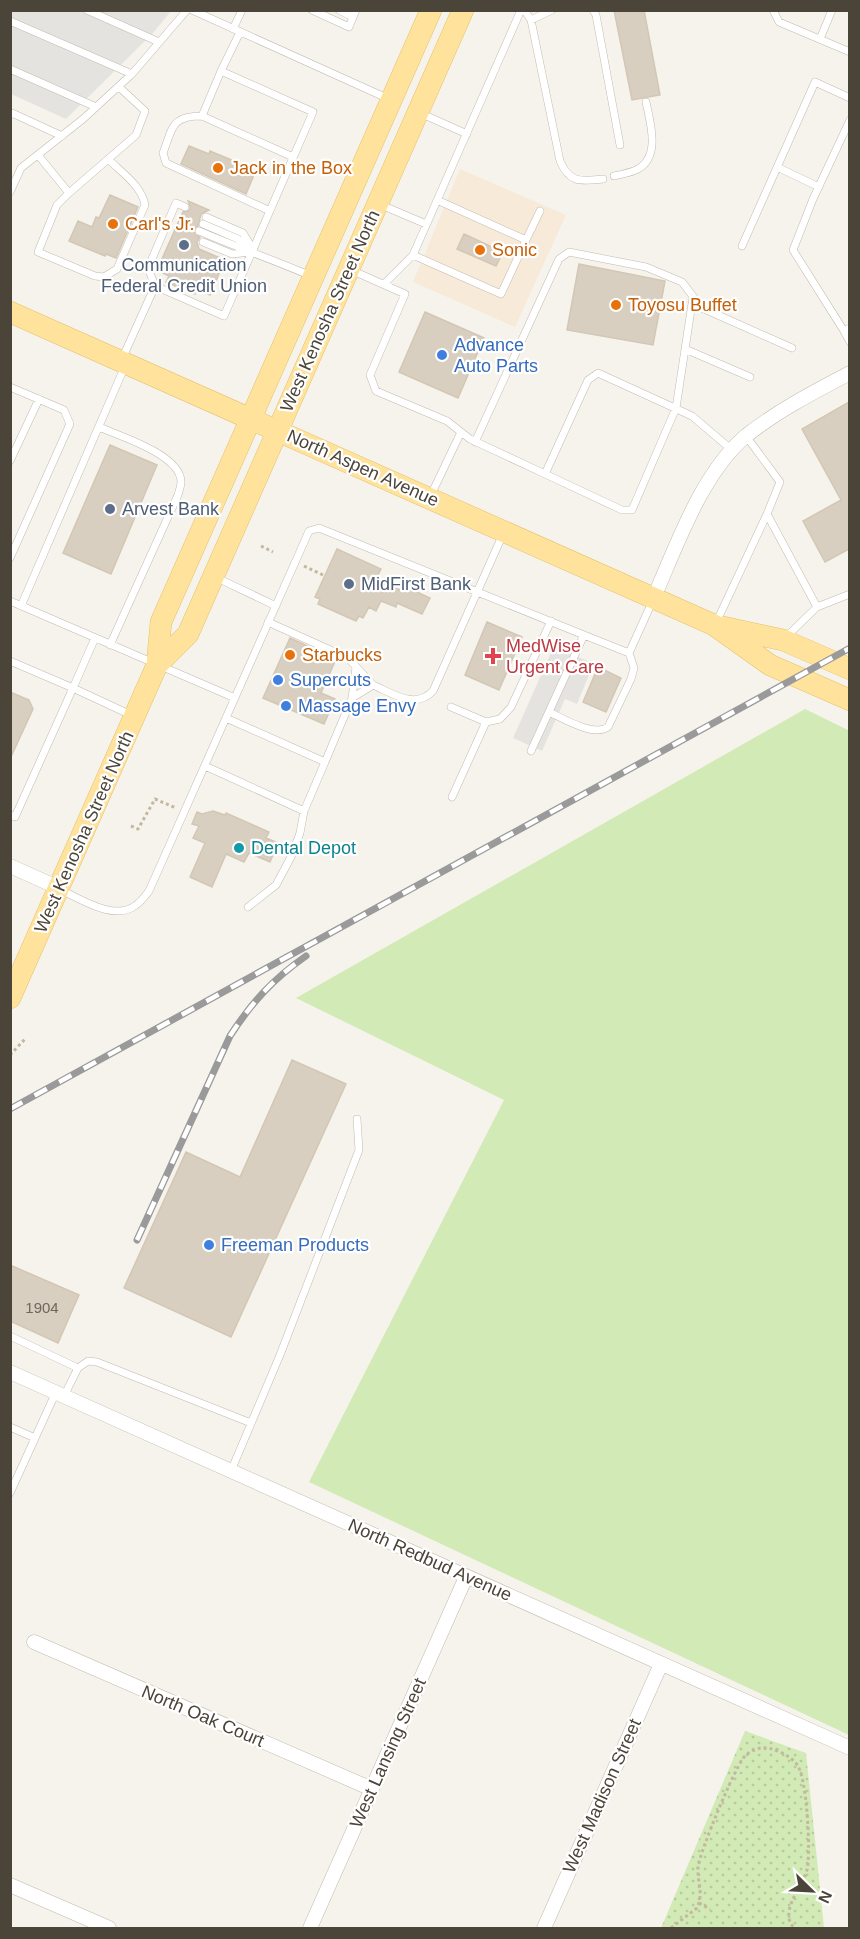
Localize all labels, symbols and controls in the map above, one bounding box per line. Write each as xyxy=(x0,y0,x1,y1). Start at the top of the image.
place label: Jack in the Box xyxy=(230,158,352,178)
marker: Jack in the Box xyxy=(211,161,225,175)
street label: West Kenosha Street North xyxy=(276,207,384,415)
place label: Carl's Jr. xyxy=(125,214,194,234)
marker: Carl's Jr. xyxy=(106,217,120,231)
marker: Communication Federal Credit Union xyxy=(177,238,191,252)
place label: Sonic xyxy=(492,240,537,260)
marker: Sonic xyxy=(473,243,487,257)
place label: Communication Federal Credit Union xyxy=(101,255,267,296)
place label: Toyosu Buffet xyxy=(628,295,737,315)
marker: Toyosu Buffet xyxy=(609,298,623,312)
place label: Advance Auto Parts xyxy=(454,335,538,376)
marker: Advance Auto Parts xyxy=(435,348,449,362)
street label: North Aspen Avenue xyxy=(284,426,442,510)
place label: Arvest Bank xyxy=(122,499,220,519)
marker: Arvest Bank xyxy=(103,502,117,516)
place label: MidFirst Bank xyxy=(361,574,472,594)
marker: MidFirst Bank xyxy=(342,577,356,591)
place label: MedWise Urgent Care xyxy=(506,636,604,677)
place label: Starbucks xyxy=(302,645,382,665)
marker: MedWise Urgent Care xyxy=(484,647,502,665)
marker: Starbucks xyxy=(283,648,297,662)
place label: Supercuts xyxy=(290,670,371,690)
marker: Supercuts xyxy=(271,673,285,687)
place label: Massage Envy xyxy=(298,696,416,716)
marker: Massage Envy xyxy=(279,699,293,713)
street label: West Kenosha Street North xyxy=(30,728,138,936)
place label: Dental Depot xyxy=(251,838,356,858)
marker: Dental Depot xyxy=(232,841,246,855)
place label: Freeman Products xyxy=(221,1235,369,1255)
marker: Freeman Products xyxy=(202,1238,216,1252)
house number: 1904 xyxy=(25,1299,59,1316)
street label: North Redbud Avenue xyxy=(345,1515,515,1605)
street label: West Lansing Street xyxy=(346,1675,430,1831)
street label: North Oak Court xyxy=(139,1681,267,1751)
street label: West Madison Street xyxy=(559,1716,645,1876)
north arrow xyxy=(782,1861,842,1921)
text: N xyxy=(815,1888,835,1906)

